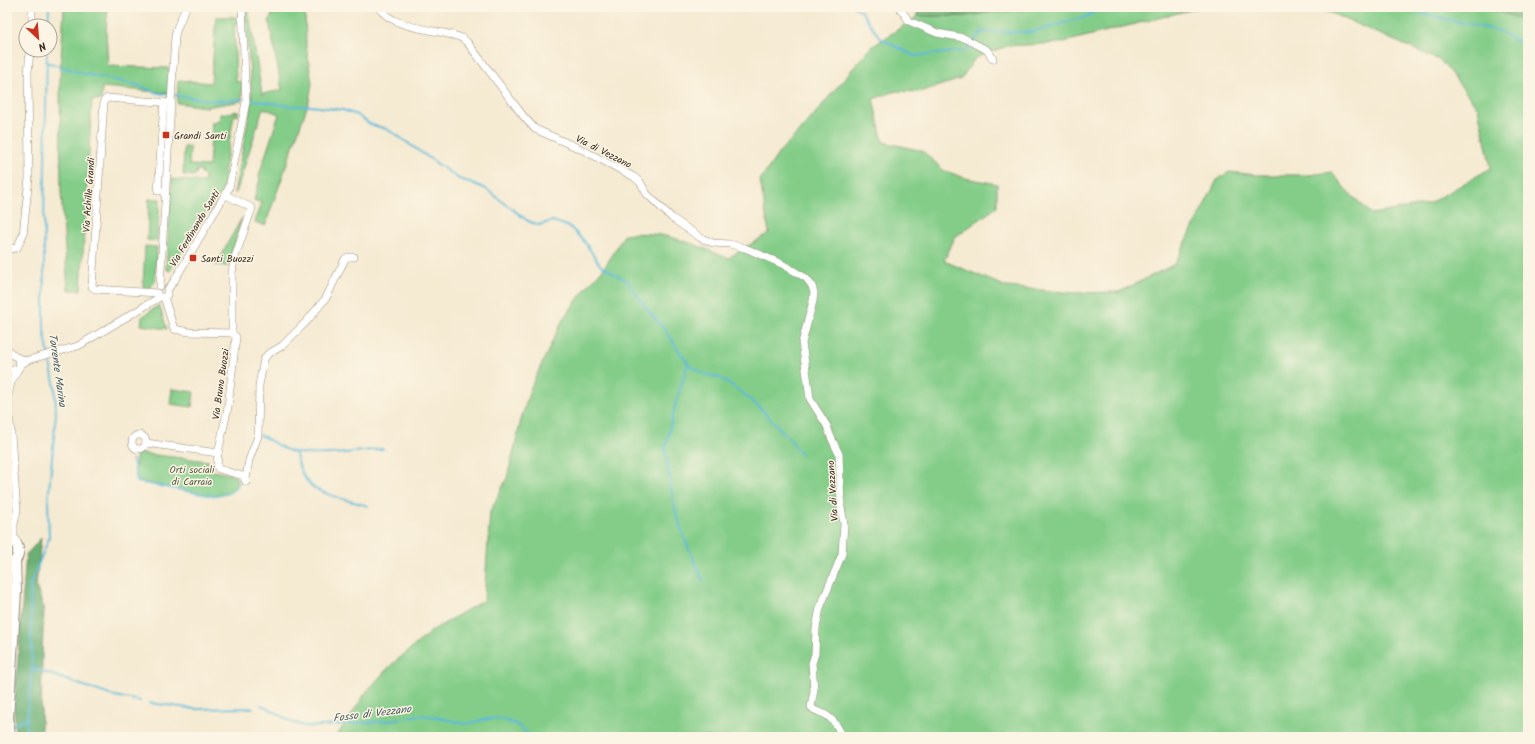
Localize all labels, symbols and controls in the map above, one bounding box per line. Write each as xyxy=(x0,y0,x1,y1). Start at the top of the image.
north arrow xyxy=(18,18,58,58)
text: N xyxy=(35,36,49,56)
place label: Grandi Santi xyxy=(174,128,227,144)
marker: Grandi Santi xyxy=(161,130,171,140)
street label: Via di Vezzano xyxy=(573,131,635,173)
street label: Via Achille Grandi xyxy=(78,157,100,233)
street label: Via Ferdinando Santi xyxy=(166,186,225,270)
place label: Santi Buozzi xyxy=(201,251,254,267)
marker: Santi Buozzi xyxy=(188,253,198,263)
water label: Torrente Marina xyxy=(43,332,71,409)
street label: Via Bruno Buozzi xyxy=(208,347,234,421)
street label: Via di Vezzano xyxy=(823,460,843,522)
park label: Orti sociali di Carraia xyxy=(170,462,215,490)
water label: Fosso di Vezzano xyxy=(332,700,413,728)

